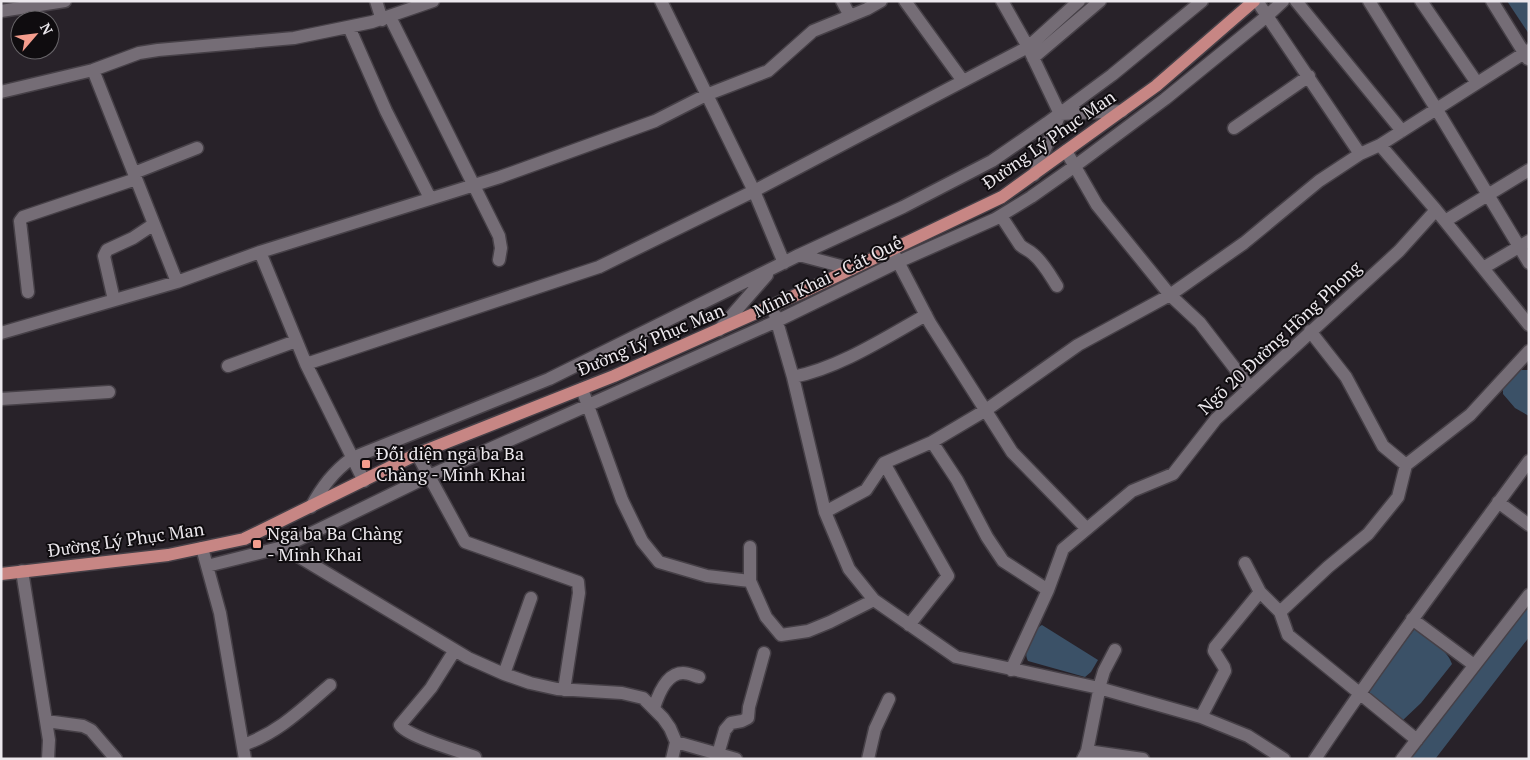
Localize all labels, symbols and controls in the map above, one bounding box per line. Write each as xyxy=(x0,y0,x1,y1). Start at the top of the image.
north arrow xyxy=(10,10,60,60)
text: N xyxy=(36,20,58,38)
street label: Đường Lý Phục Man xyxy=(977,84,1120,194)
street label: Minh Khai - Cát Quế xyxy=(749,230,906,323)
street label: Ngõ 20 Đường Hồng Phong xyxy=(1192,255,1367,419)
street label: Đường Lý Phục Man xyxy=(573,297,728,381)
place label: Đối diện ngã ba Ba Chàng - Minh Khai xyxy=(376,441,526,486)
marker: Đối diện ngã ba Ba Chàng - Minh Khai xyxy=(360,458,372,470)
street label: Đường Lý Phục Man xyxy=(46,516,206,562)
place label: Ngã ba Ba Chàng - Minh Khai xyxy=(267,521,403,566)
marker: Ngã ba Ba Chàng - Minh Khai xyxy=(251,538,263,550)

